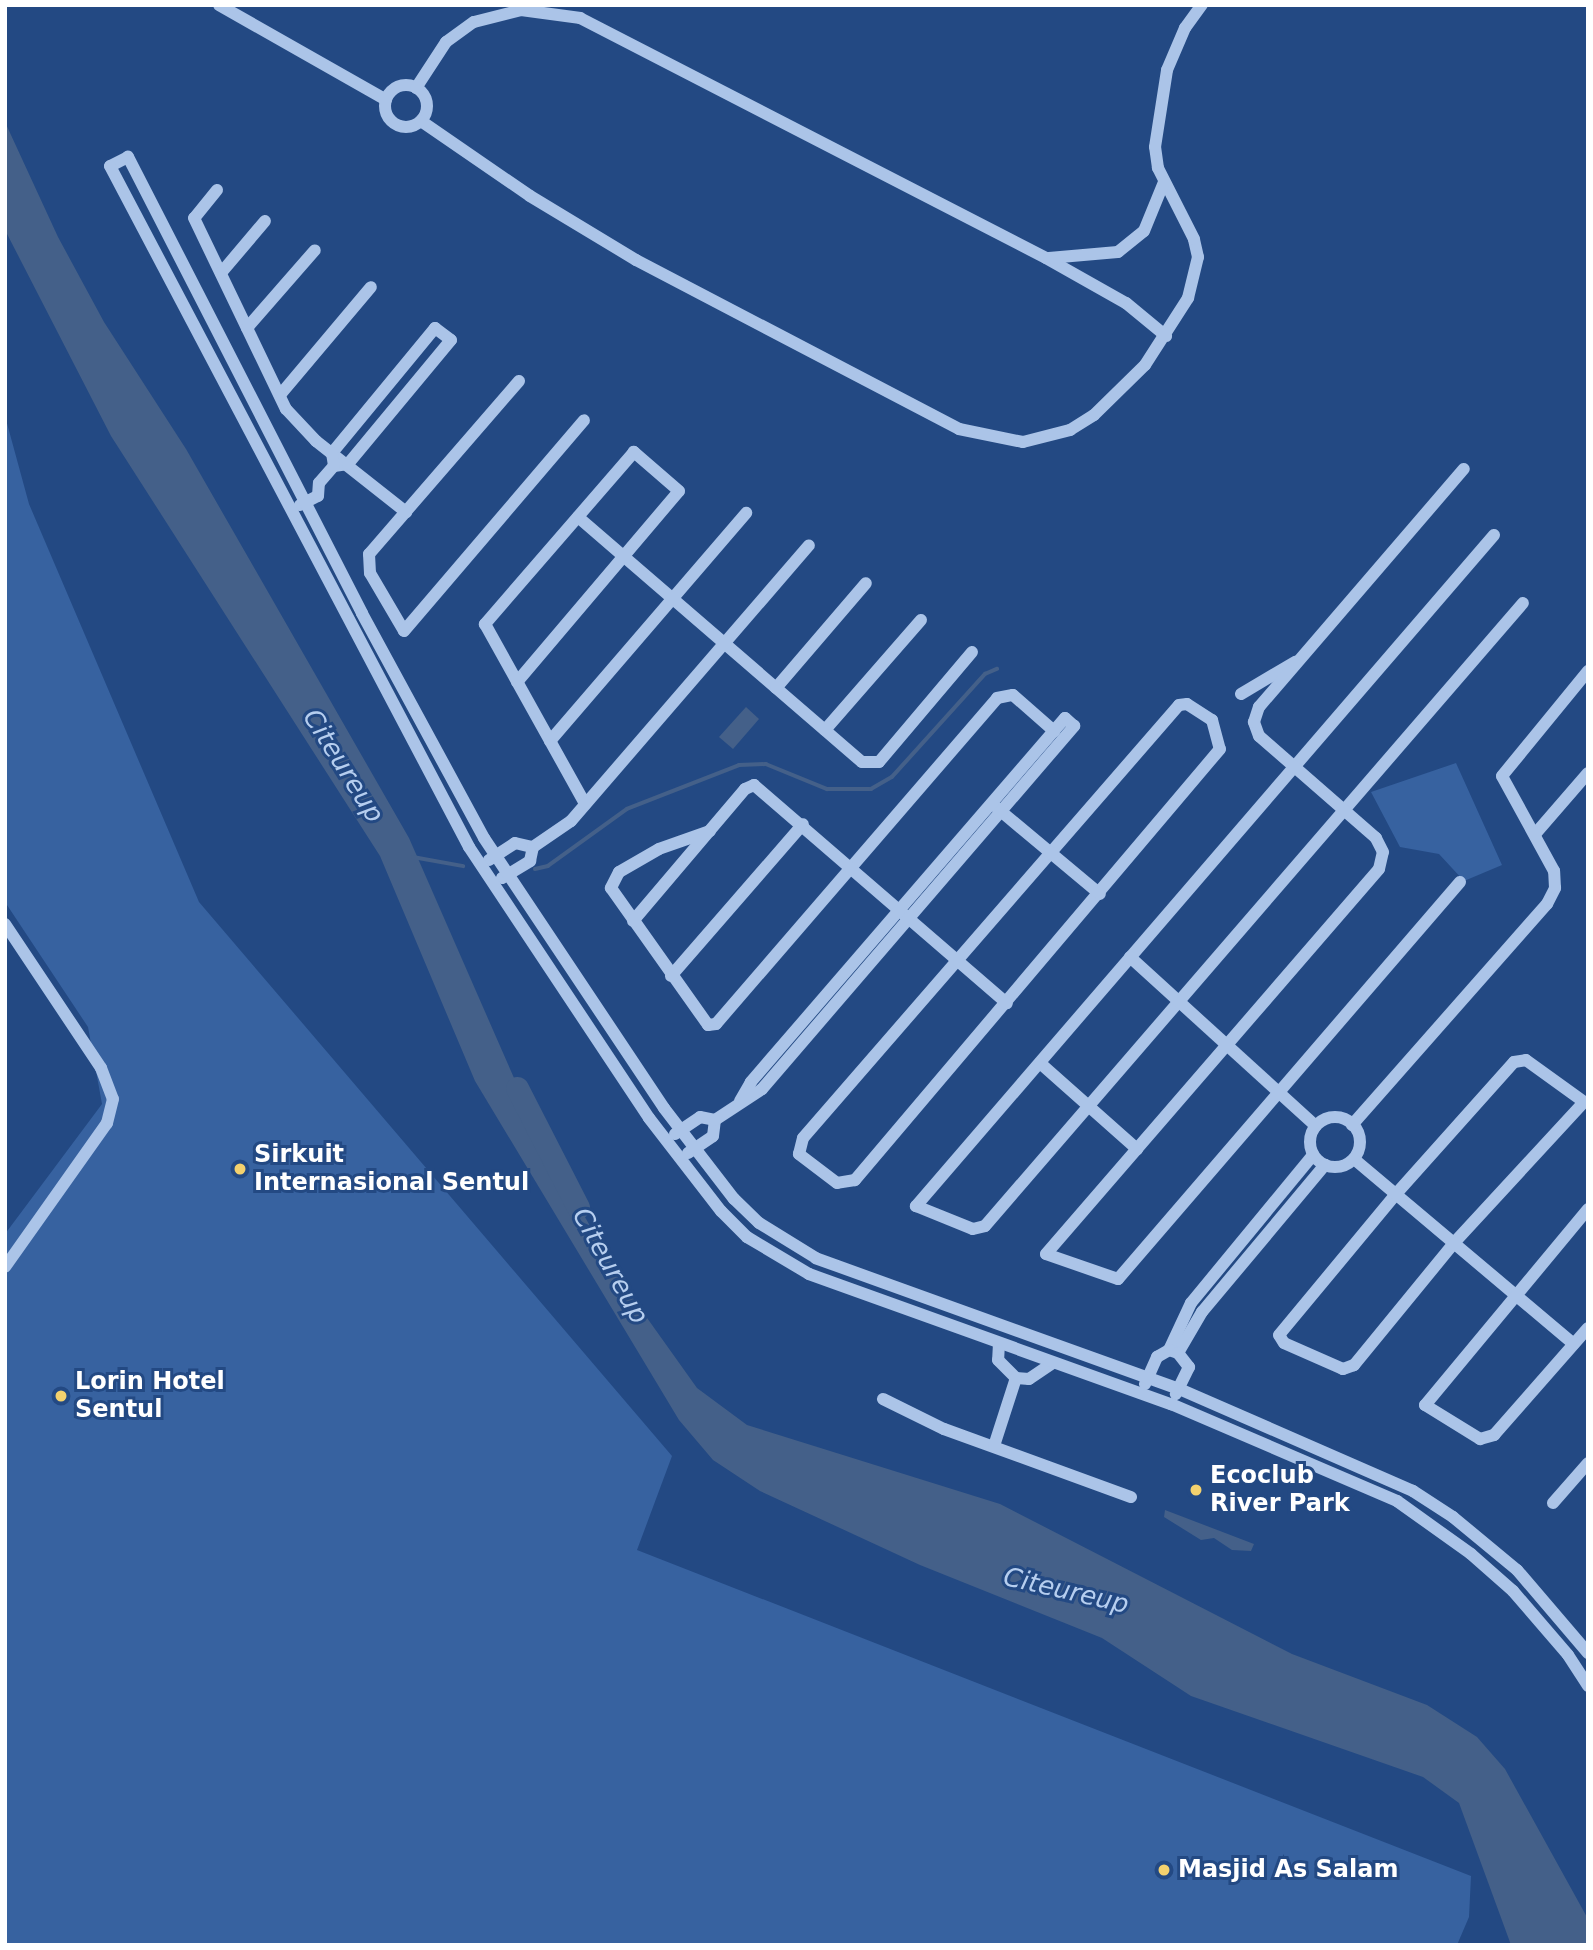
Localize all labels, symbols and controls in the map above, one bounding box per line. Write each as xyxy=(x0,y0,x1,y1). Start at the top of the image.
water label: Citeureup xyxy=(296,704,390,828)
place label: Sirkuit Internasional Sentul xyxy=(254,1141,529,1197)
marker: Sirkuit Internasional Sentul xyxy=(232,1161,248,1177)
water label: Citeureup xyxy=(565,1203,655,1329)
place label: Lorin Hotel Sentul xyxy=(75,1368,225,1424)
marker: Lorin Hotel Sentul xyxy=(53,1388,69,1404)
place label: Ecoclub River Park xyxy=(1210,1462,1350,1518)
marker: Ecoclub River Park xyxy=(1188,1482,1204,1498)
water label: Citeureup xyxy=(1000,1561,1132,1621)
place label: Masjid As Salam xyxy=(1178,1856,1398,1884)
marker: Masjid As Salam xyxy=(1156,1862,1172,1878)

